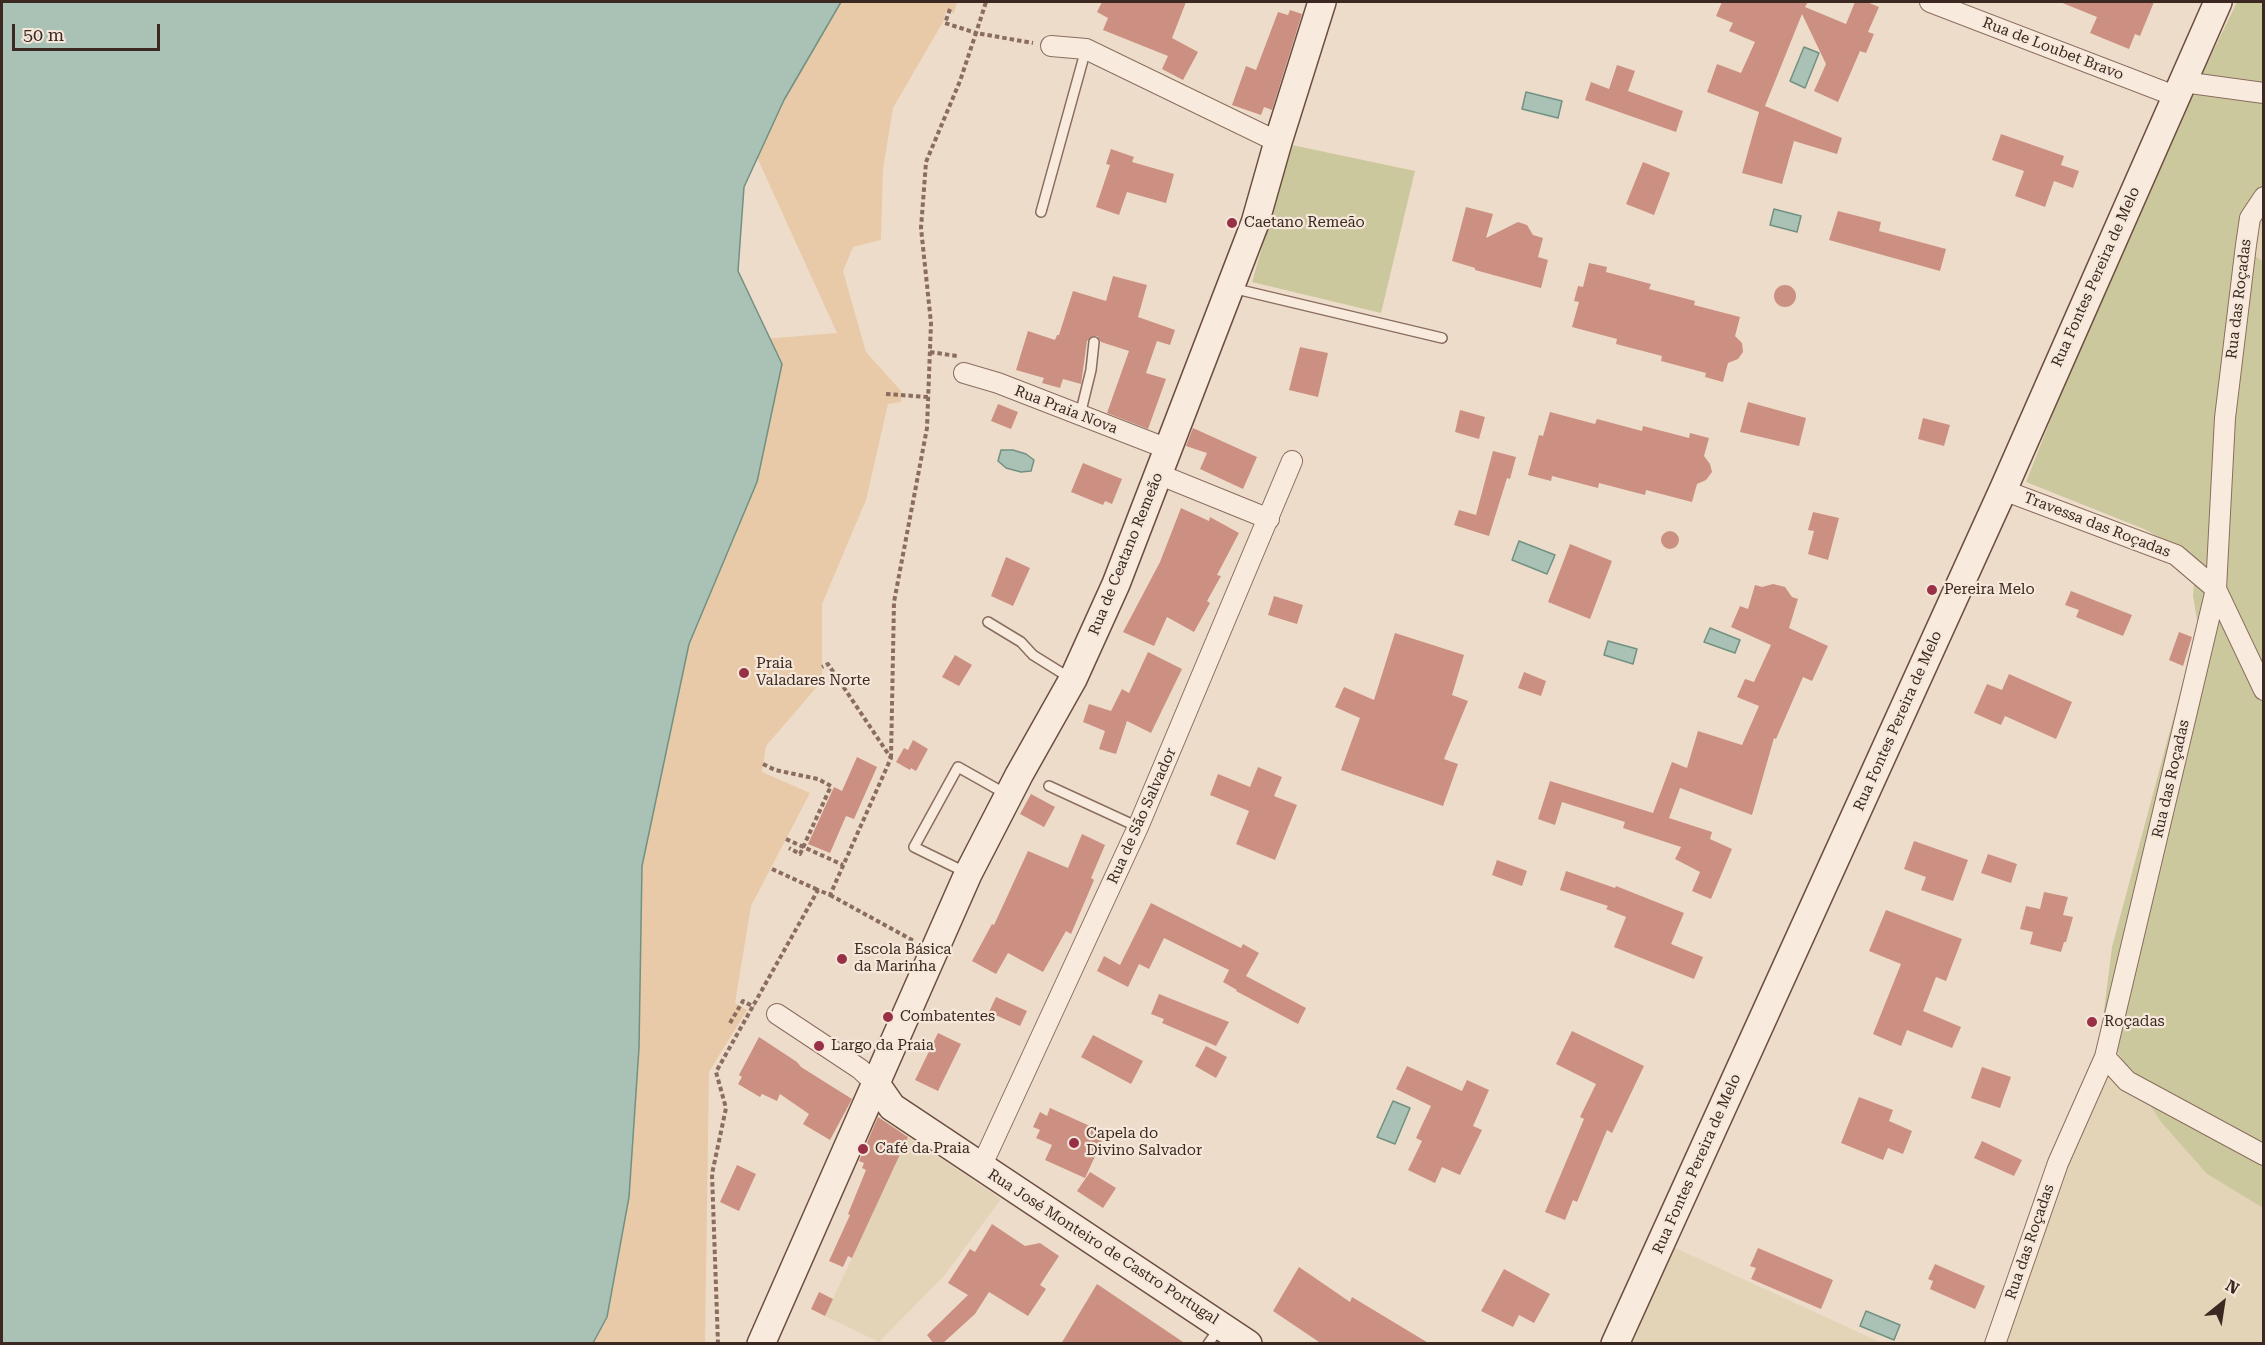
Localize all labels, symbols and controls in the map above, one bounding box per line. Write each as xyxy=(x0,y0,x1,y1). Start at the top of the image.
scale bar xyxy=(15,12,164,50)
street label: Rua de Loubet Bravo xyxy=(1980,14,2126,84)
text: 50 m xyxy=(23,24,64,45)
street label: Rua Fontes Pereira de Melo xyxy=(2048,184,2144,370)
place label: Caetano Remeão xyxy=(1244,214,1365,232)
marker: Caetano Remeão xyxy=(1225,216,1239,230)
street label: Rua das Roçadas xyxy=(2223,238,2255,360)
street label: Rua Praia Nova xyxy=(1012,382,1120,438)
street label: Rua de Ceatano Remeão xyxy=(1085,470,1167,638)
street label: Travessa das Roçadas xyxy=(2021,489,2173,561)
place label: Pereira Melo xyxy=(1944,581,2035,599)
marker: Pereira Melo xyxy=(1925,583,1939,597)
street label: Rua Fontes Pereira de Melo xyxy=(1850,628,1946,814)
place label: Praia Valadares Norte xyxy=(756,655,870,690)
marker: Praia Valadares Norte xyxy=(737,666,751,680)
street label: Rua das Roçadas xyxy=(2149,718,2193,840)
street label: Rua de São Salvador xyxy=(1104,745,1180,887)
place label: Escola Básica da Marinha xyxy=(854,941,951,976)
marker: Escola Básica da Marinha xyxy=(835,952,849,966)
place label: Combatentes xyxy=(900,1008,995,1026)
marker: Combatentes xyxy=(881,1010,895,1024)
place label: Roçadas xyxy=(2104,1013,2165,1031)
marker: Roçadas xyxy=(2085,1015,2099,1029)
place label: Largo da Praia xyxy=(831,1037,934,1055)
marker: Largo da Praia xyxy=(812,1039,826,1053)
street label: Rua Fontes Pereira de Melo xyxy=(1649,1071,1745,1257)
place label: Capela do Divino Salvador xyxy=(1086,1125,1202,1160)
marker: Capela do Divino Salvador xyxy=(1067,1136,1081,1150)
place label: Café da Praia xyxy=(875,1140,970,1158)
marker: Café da Praia xyxy=(856,1142,870,1156)
street label: Rua José Monteiro de Castro Portugal xyxy=(984,1165,1222,1329)
street label: Rua das Roçadas xyxy=(2002,1182,2058,1302)
north arrow xyxy=(2193,1273,2253,1333)
text: N xyxy=(2222,1276,2242,1298)

